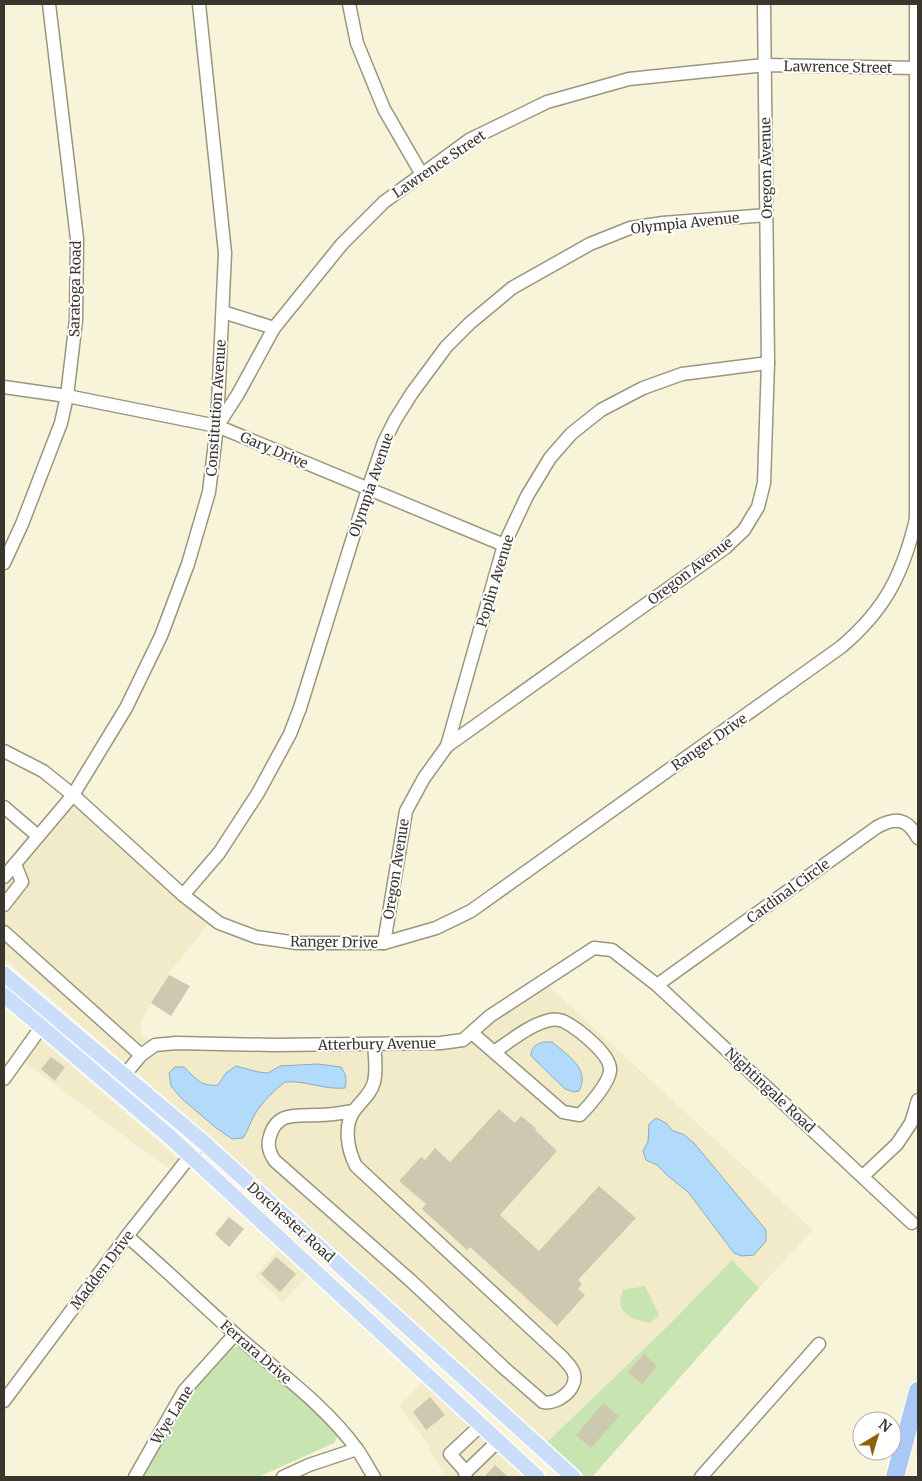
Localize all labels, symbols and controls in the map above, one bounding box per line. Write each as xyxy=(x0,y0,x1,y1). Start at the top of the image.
street label: Lawrence Street xyxy=(784,57,893,77)
street label: Oregon Avenue xyxy=(756,117,776,219)
street label: Lawrence Street xyxy=(389,126,490,202)
street label: Olympia Avenue xyxy=(630,208,740,238)
street label: Saratoga Road xyxy=(65,240,85,337)
street label: Constitution Avenue xyxy=(202,339,230,477)
street label: Gary Drive xyxy=(237,428,311,472)
street label: Olympia Avenue xyxy=(345,431,397,539)
street label: Poplin Avenue xyxy=(472,532,518,630)
street label: Oregon Avenue xyxy=(644,533,736,609)
street label: Ranger Drive xyxy=(668,709,750,775)
street label: Oregon Avenue xyxy=(379,817,413,921)
street label: Cardinal Circle xyxy=(743,855,833,927)
street label: Ranger Drive xyxy=(290,932,378,952)
street label: Atterbury Avenue xyxy=(317,1034,436,1054)
street label: Nightingale Road xyxy=(721,1044,819,1137)
street label: Dorchester Road xyxy=(244,1178,339,1266)
street label: Madden Drive xyxy=(66,1227,138,1313)
street label: Ferrara Drive xyxy=(217,1316,295,1388)
street label: Wye Lane xyxy=(146,1382,197,1448)
north arrow xyxy=(852,1411,902,1461)
text: N xyxy=(875,1415,895,1436)

